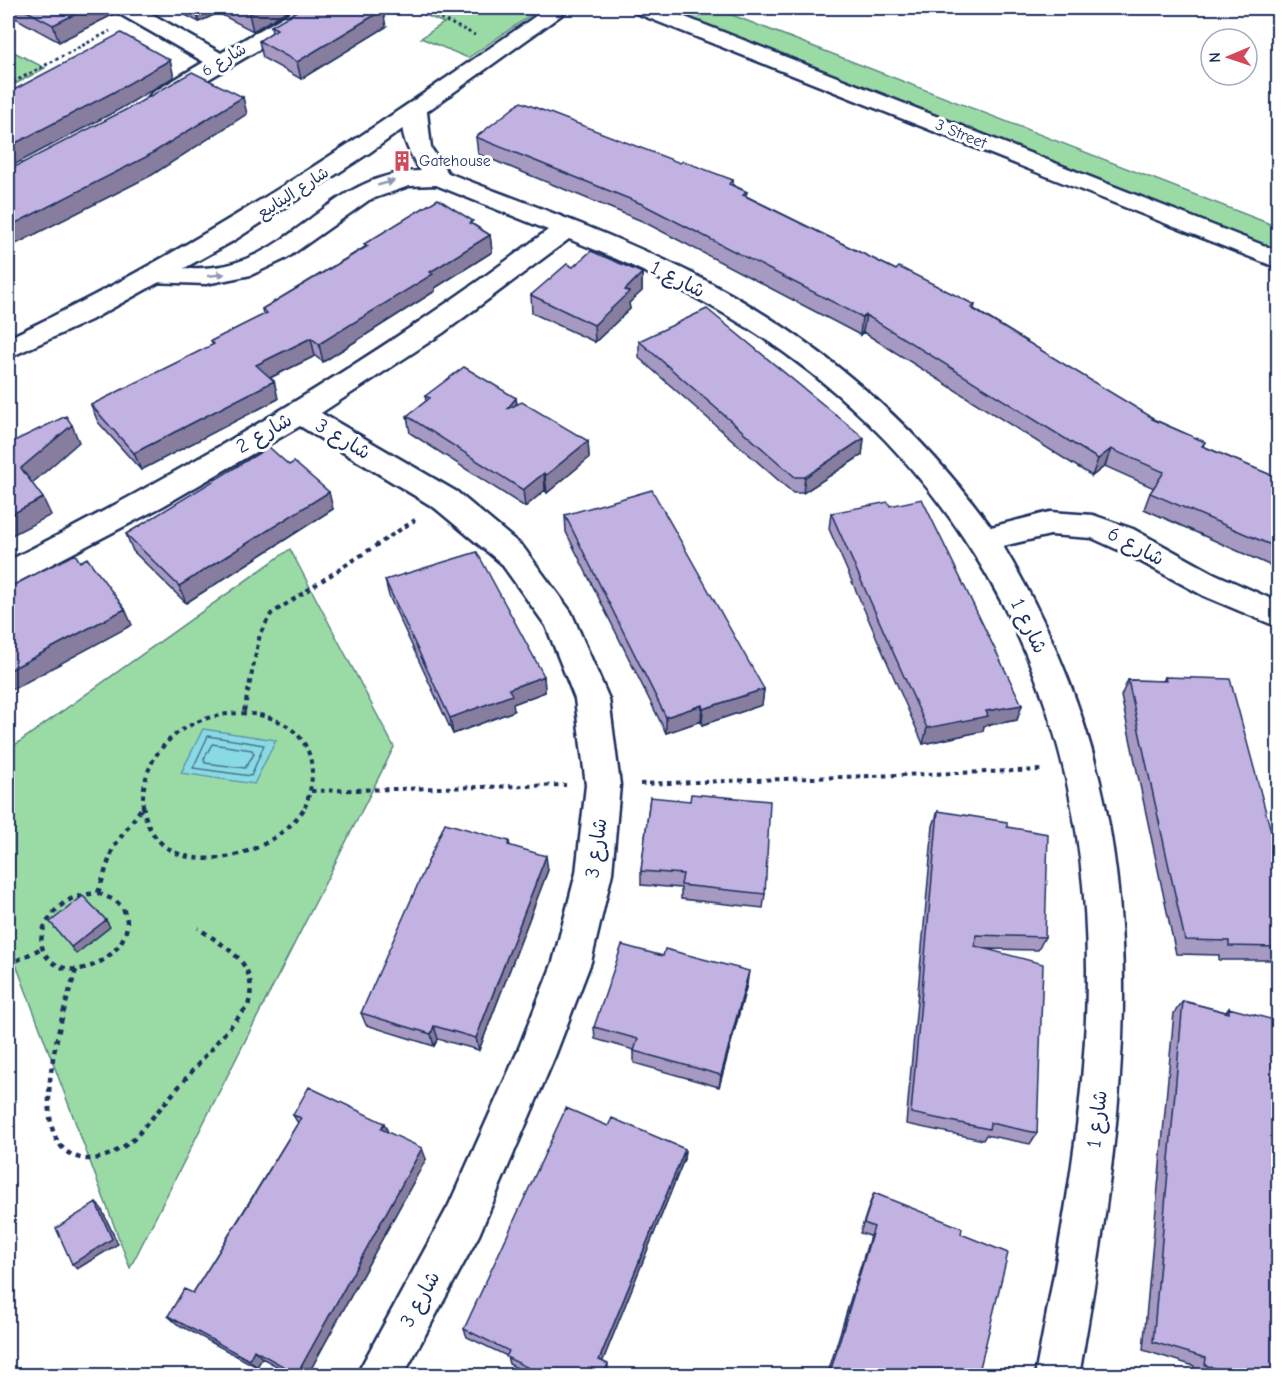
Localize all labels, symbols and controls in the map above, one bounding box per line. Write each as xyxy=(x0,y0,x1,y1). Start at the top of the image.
north arrow xyxy=(1199,27,1259,87)
street label: شارع 6 xyxy=(199,40,251,82)
text: N xyxy=(1206,52,1224,63)
street label: 3 Street xyxy=(933,116,990,153)
building icon: Gatehouse xyxy=(390,149,414,173)
place label: Gatehouse xyxy=(419,152,491,170)
street label: شارع الينابيع xyxy=(254,163,333,224)
one-way arrow xyxy=(377,178,395,187)
street label: شارع 1 xyxy=(646,256,709,304)
one-way arrow xyxy=(207,270,226,279)
street label: شارع 2 xyxy=(232,408,297,460)
street label: شارع 3 xyxy=(310,414,375,466)
street label: شارع 6 xyxy=(1103,522,1168,572)
street label: شارع 1 xyxy=(1004,595,1052,658)
street label: شارع 3 xyxy=(580,817,614,880)
street label: شارع 1 xyxy=(1082,1089,1114,1149)
street label: شارع 3 xyxy=(395,1267,446,1332)

